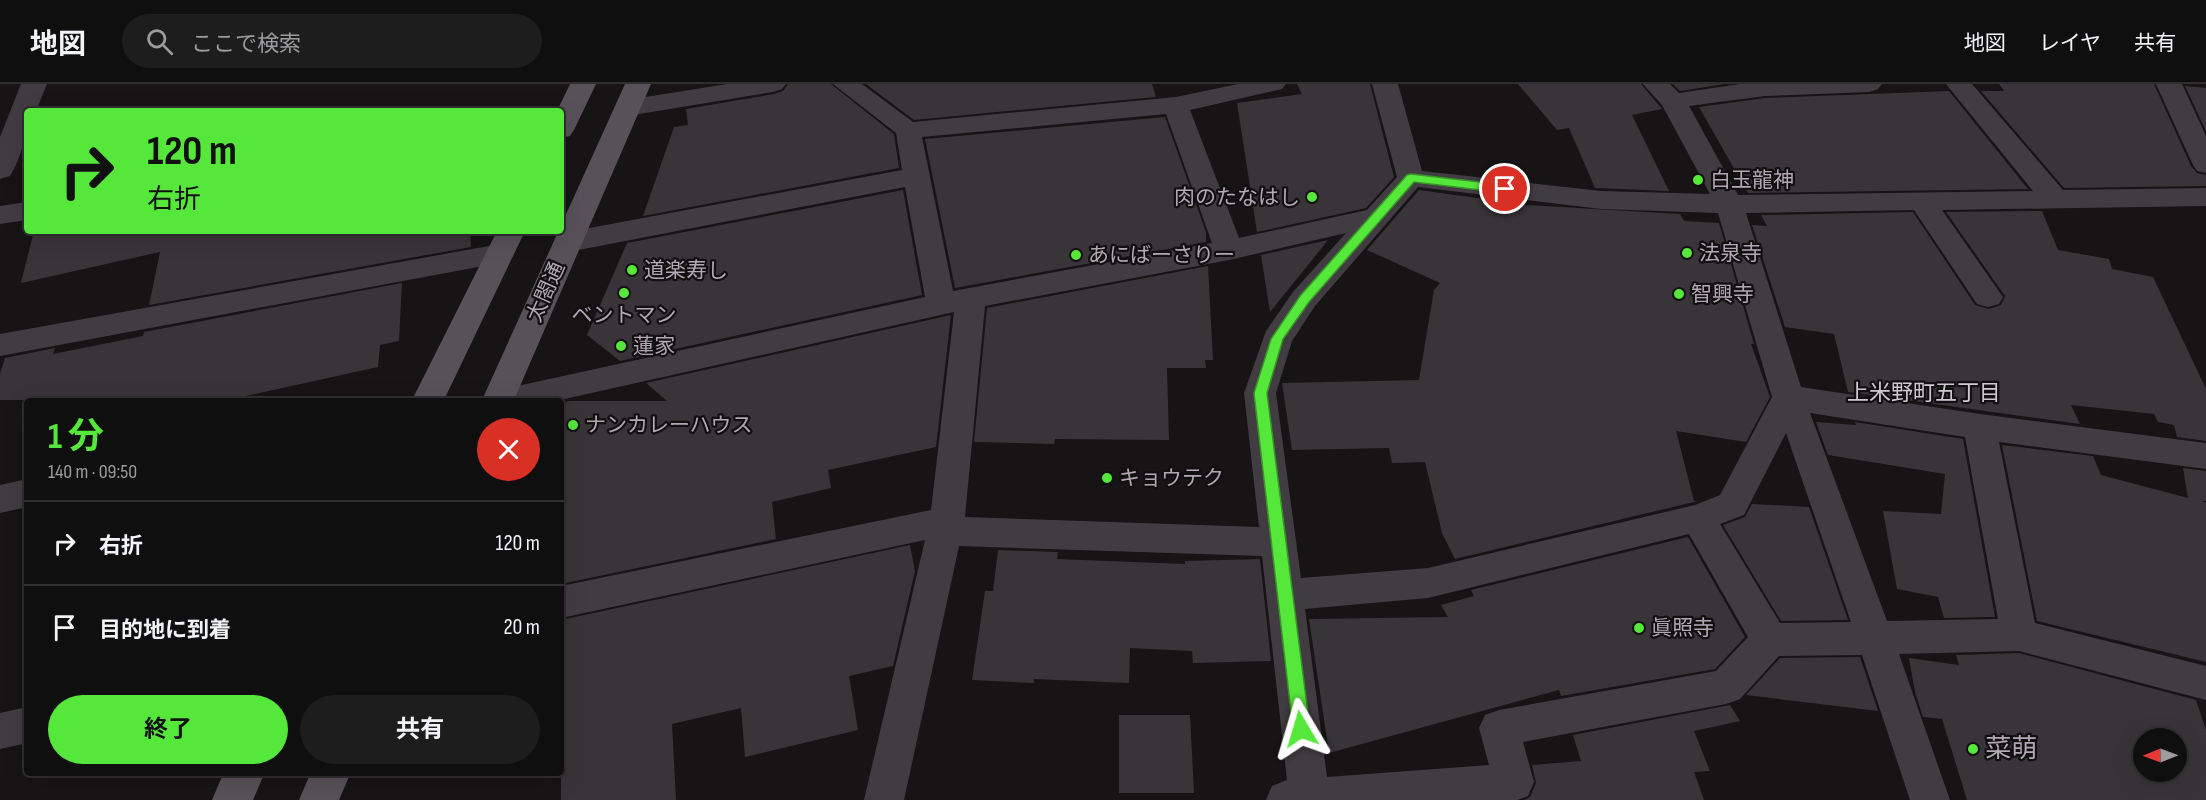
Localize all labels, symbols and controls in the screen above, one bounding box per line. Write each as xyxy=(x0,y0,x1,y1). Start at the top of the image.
search box xyxy=(122,14,542,68)
icon: search xyxy=(143,25,176,58)
text: 地図 xyxy=(30,28,86,61)
text: ここで検索 xyxy=(191,31,301,58)
text: 地図 xyxy=(1964,31,2006,56)
text: レイヤ xyxy=(2039,31,2101,56)
text: 共有 xyxy=(2134,31,2176,56)
text: 120 m xyxy=(147,126,237,177)
icon: right xyxy=(48,132,126,210)
pin xyxy=(1479,163,1530,214)
place label: 白玉龍神 xyxy=(1710,168,1794,193)
icon: arrive xyxy=(1488,172,1521,205)
marker: 白玉龍神 xyxy=(1691,173,1705,187)
text: 右折 xyxy=(147,184,201,216)
place label: 肉のたなはし xyxy=(1174,185,1300,210)
marker: 肉のたなはし xyxy=(1305,190,1319,204)
place label: 法泉寺 xyxy=(1699,241,1762,266)
place label: あにばーさりー xyxy=(1088,243,1235,268)
marker: 法泉寺 xyxy=(1680,246,1694,260)
marker: あにばーさりー xyxy=(1069,248,1083,262)
street label: 太閤通 xyxy=(522,258,570,326)
place label: 道楽寿し xyxy=(644,258,728,283)
marker: 道楽寿し xyxy=(625,263,639,277)
place label: 智興寺 xyxy=(1691,282,1754,307)
marker: ベントマン xyxy=(617,286,631,300)
marker: 智興寺 xyxy=(1672,287,1686,301)
place label: ベントマン xyxy=(572,303,677,328)
place label: 蓮家 xyxy=(633,334,675,359)
marker: 蓮家 xyxy=(614,339,628,353)
district label: 上米野町五丁目 xyxy=(1847,380,2001,407)
place label: ナンカレーハウス xyxy=(585,413,753,438)
text: 1 分 xyxy=(48,416,104,459)
button: close xyxy=(477,418,540,481)
marker: ナンカレーハウス xyxy=(566,418,580,432)
text: 140 m · 09:50 xyxy=(48,460,137,484)
place label: キョウテク xyxy=(1119,466,1224,491)
marker: キョウテク xyxy=(1100,471,1114,485)
icon: right xyxy=(48,527,81,560)
text: 120 m xyxy=(496,530,540,557)
text: 右折 xyxy=(99,533,143,560)
icon: arrive xyxy=(48,611,81,644)
text: 20 m xyxy=(504,614,540,641)
place label: 眞照寺 xyxy=(1651,616,1714,641)
text: 目的地に到着 xyxy=(99,617,231,644)
marker: 眞照寺 xyxy=(1632,621,1646,635)
button: 終了 xyxy=(48,695,288,764)
button: 共有 xyxy=(300,695,540,764)
position arrow xyxy=(1269,697,1333,761)
north arrow xyxy=(2133,728,2187,782)
map controls xyxy=(2133,728,2187,782)
place label: 菜萌 xyxy=(1985,734,2037,765)
marker: 菜萌 xyxy=(1966,742,1980,756)

